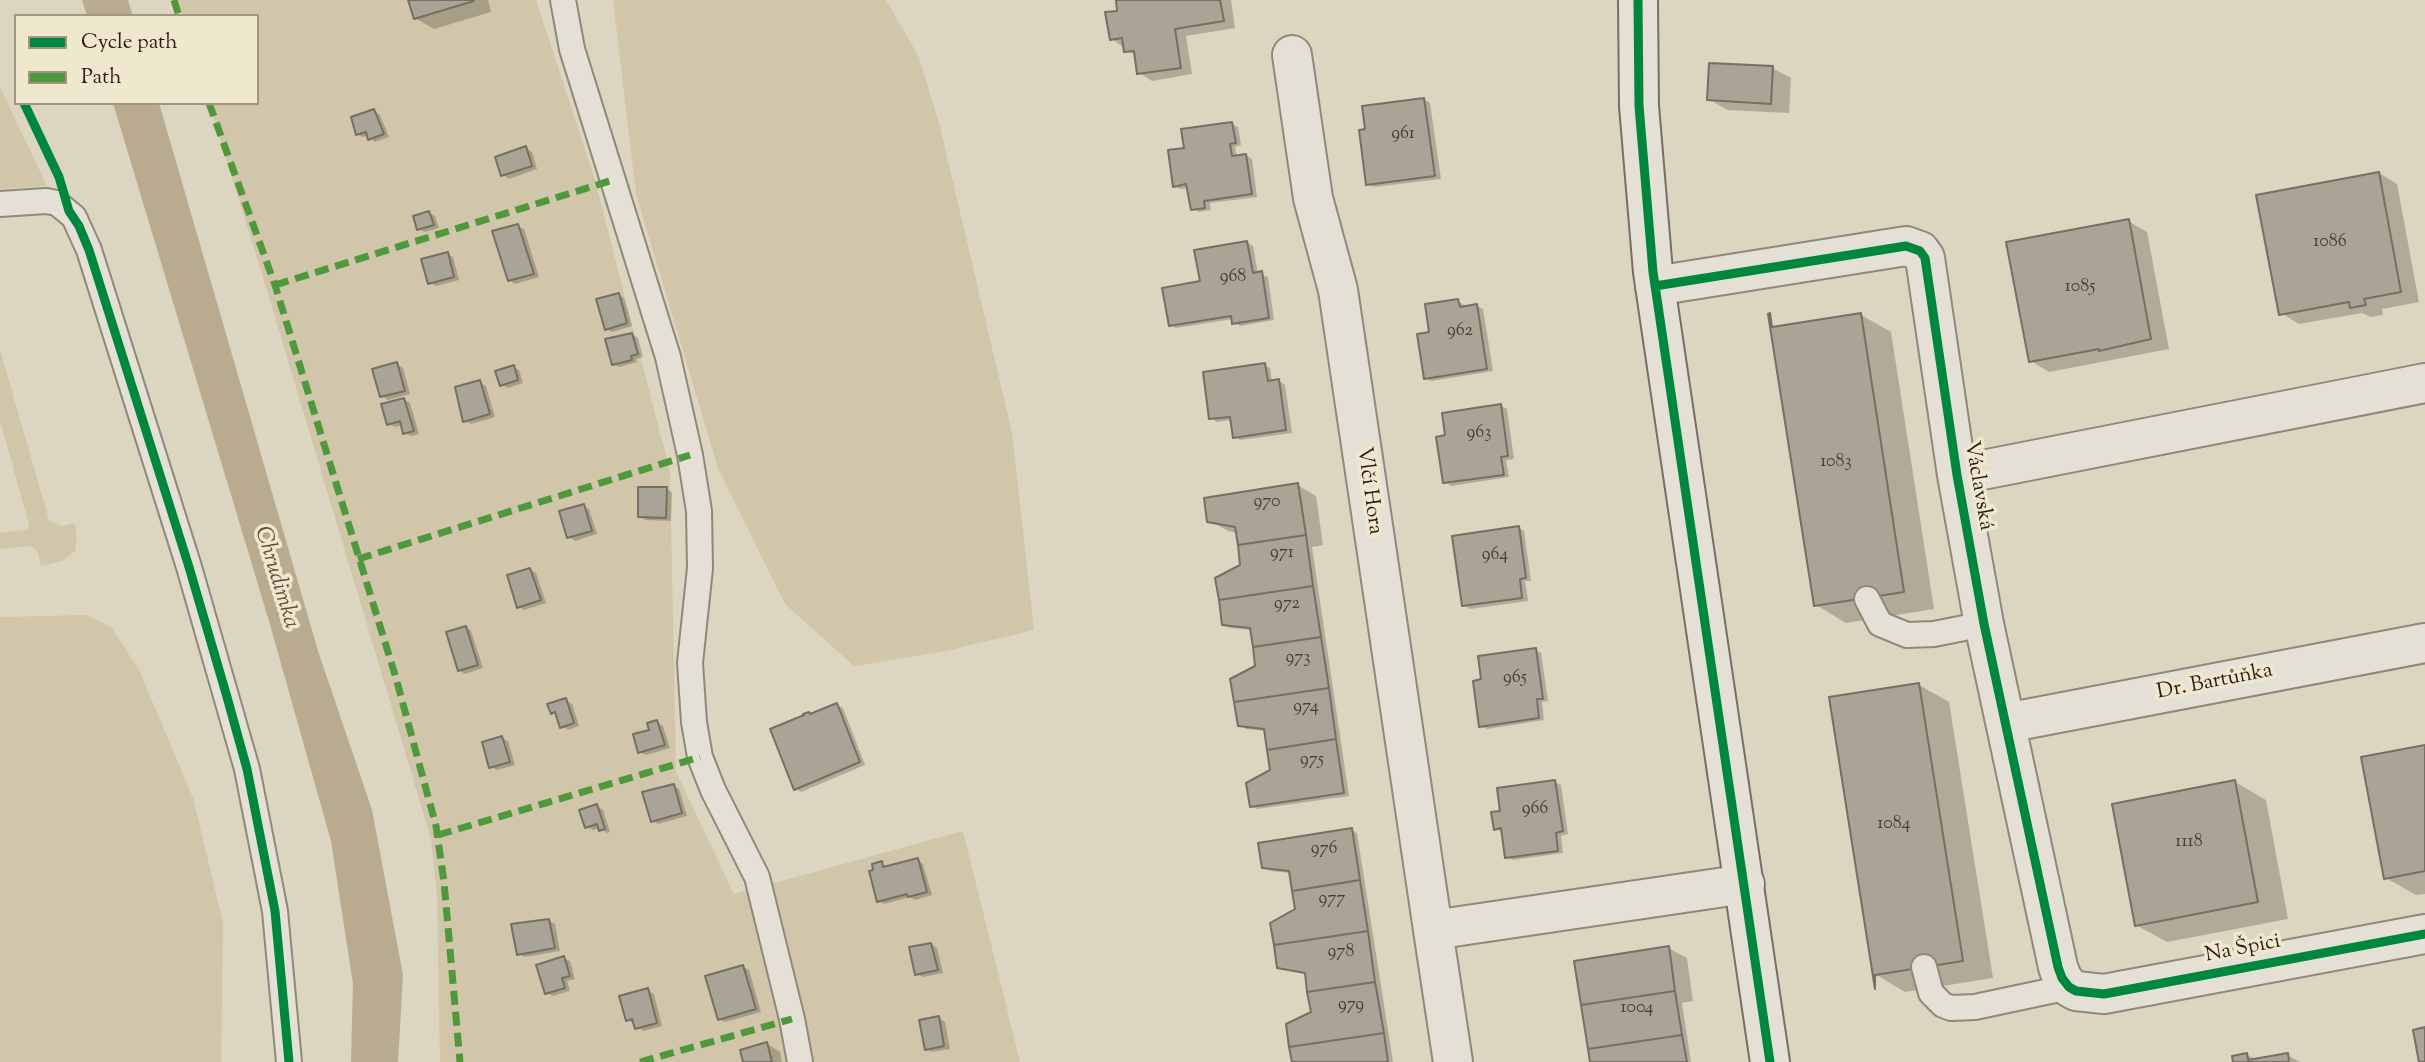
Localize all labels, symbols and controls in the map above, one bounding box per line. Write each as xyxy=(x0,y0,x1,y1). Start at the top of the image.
legend xyxy=(14,14,259,105)
text: Cycle path xyxy=(81,28,178,58)
text: Path xyxy=(81,63,122,93)
house number: 961 xyxy=(1391,124,1415,146)
house number: 1086 xyxy=(2313,232,2347,254)
house number: 968 xyxy=(1220,267,1246,289)
house number: 1085 xyxy=(2065,277,2095,299)
house number: 962 xyxy=(1447,321,1473,343)
house number: 963 xyxy=(1467,423,1491,445)
street label: Václavská xyxy=(1957,439,1997,533)
street label: Vlčí Hora xyxy=(1349,446,1387,536)
house number: 1083 xyxy=(1820,452,1852,474)
house number: 970 xyxy=(1254,492,1280,514)
water label: Chrudimka xyxy=(246,524,304,632)
house number: 971 xyxy=(1270,543,1294,565)
house number: 964 xyxy=(1482,545,1508,567)
house number: 972 xyxy=(1274,594,1300,616)
house number: 973 xyxy=(1285,648,1311,670)
street label: Dr. Bartůňka xyxy=(2155,659,2275,707)
house number: 965 xyxy=(1503,668,1527,690)
house number: 974 xyxy=(1293,697,1319,719)
house number: 975 xyxy=(1300,750,1324,772)
house number: 966 xyxy=(1522,799,1548,821)
house number: 1084 xyxy=(1877,814,1911,836)
house number: 1118 xyxy=(2175,832,2203,854)
house number: 976 xyxy=(1311,839,1337,861)
house number: 977 xyxy=(1319,889,1345,911)
street label: Na Špici xyxy=(2203,930,2283,970)
house number: 978 xyxy=(1328,942,1354,964)
house number: 979 xyxy=(1338,995,1364,1017)
house number: 1004 xyxy=(1620,998,1654,1020)

